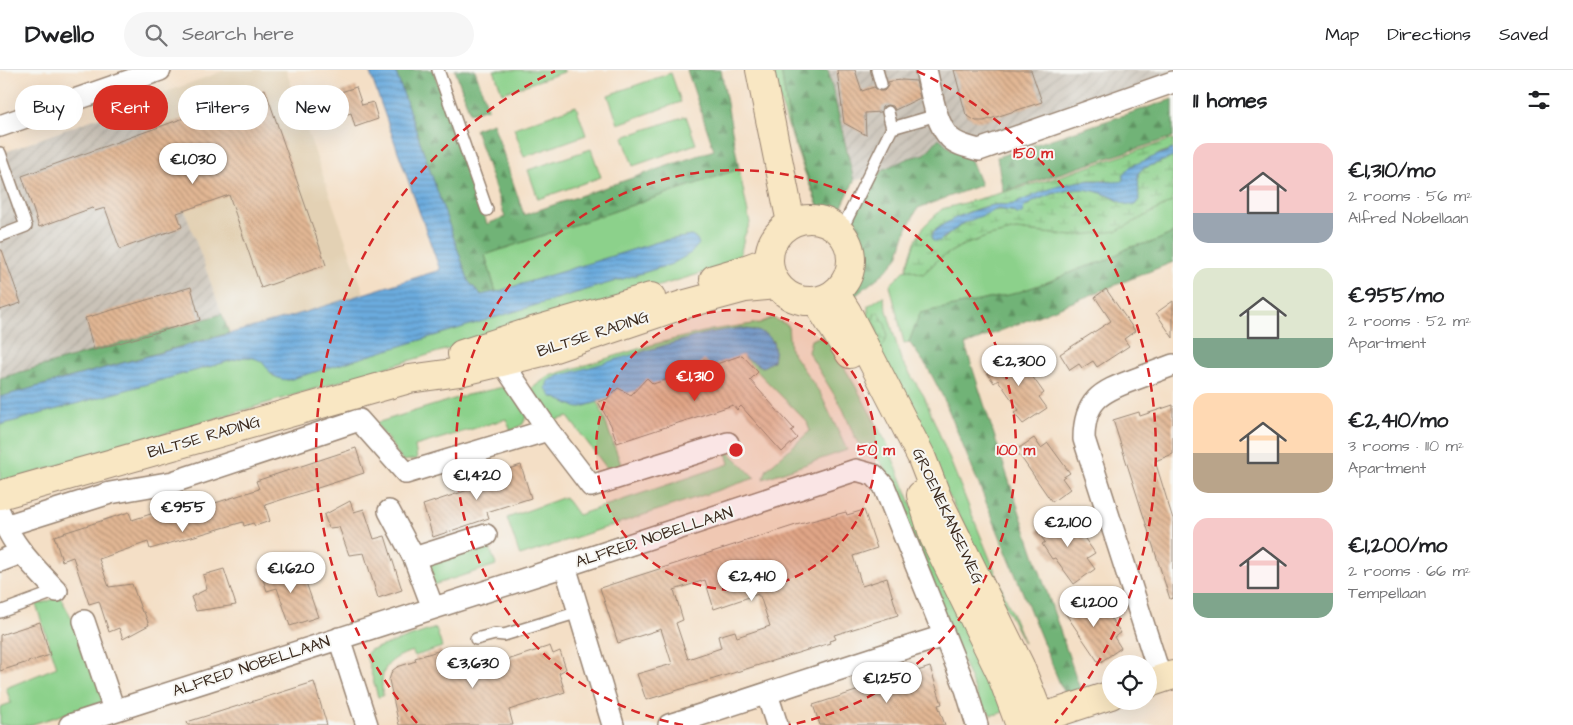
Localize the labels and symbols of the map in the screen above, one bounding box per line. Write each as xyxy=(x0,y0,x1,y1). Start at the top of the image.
pin: €1,030 xyxy=(152,142,234,185)
text: 150 m xyxy=(1013,143,1053,164)
street label: BILTSE RADING xyxy=(534,306,652,362)
pin: €2,300 xyxy=(978,344,1060,387)
pin: €1,310 xyxy=(654,360,736,402)
street label: BILTSE RADING xyxy=(145,410,263,464)
text: 50 m xyxy=(857,440,895,461)
text: 100 m xyxy=(997,440,1036,461)
centre of rings xyxy=(727,441,745,459)
street label: GROENEKANSEWEG xyxy=(907,445,989,587)
pin: €1,420 xyxy=(436,458,518,501)
pin: €955 xyxy=(153,490,213,533)
street label: ALFRED NOBELLAAN xyxy=(572,501,736,573)
pin: €2,100 xyxy=(1027,506,1109,548)
pin: €1,620 xyxy=(250,552,332,594)
pin: €2,410 xyxy=(711,560,793,602)
pin: €1,200 xyxy=(1053,586,1135,628)
street label: ALFRED NOBELLAAN xyxy=(169,630,333,702)
pin: €3,630 xyxy=(432,646,514,689)
pin: €1,250 xyxy=(846,662,928,704)

